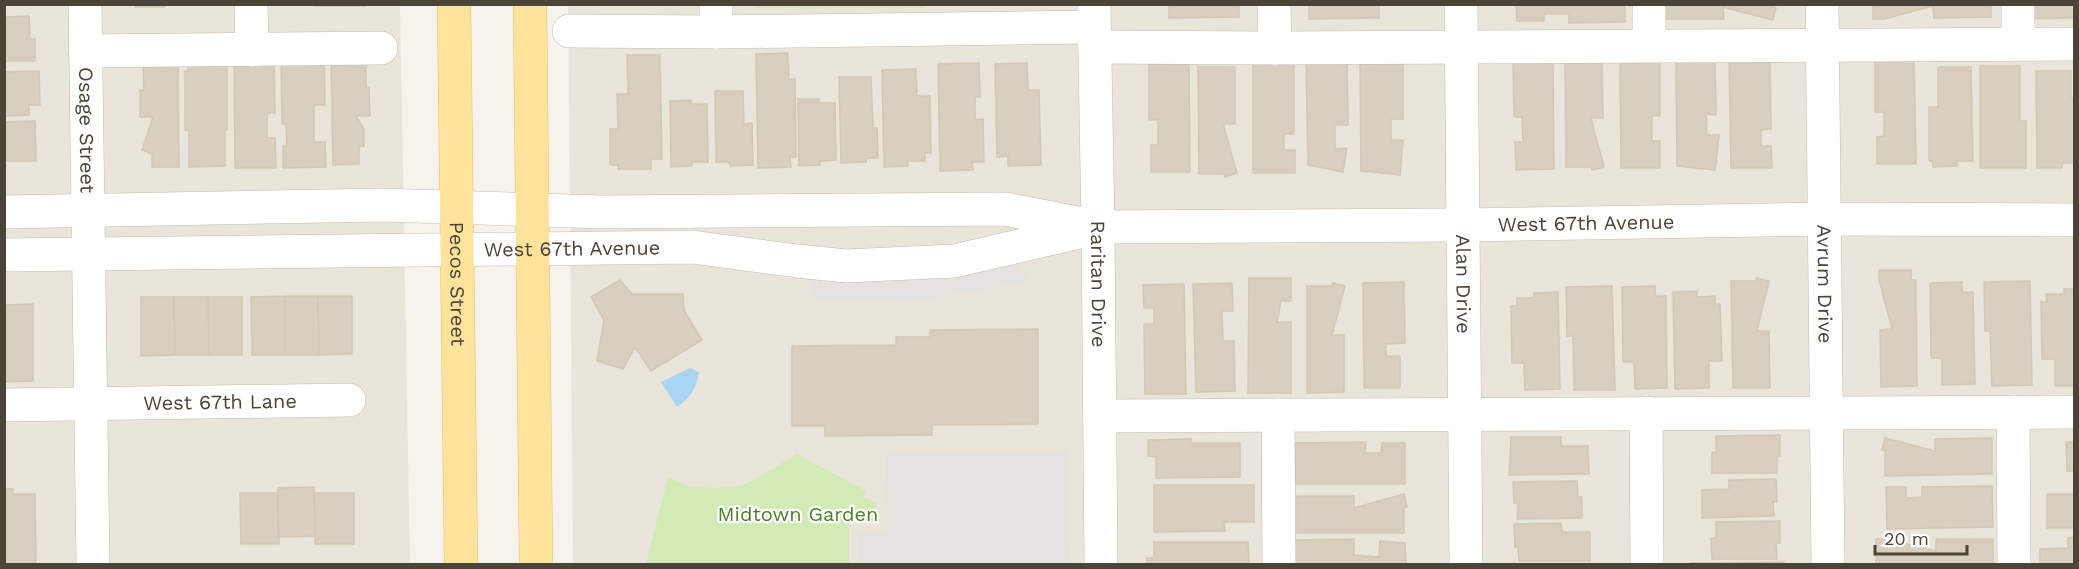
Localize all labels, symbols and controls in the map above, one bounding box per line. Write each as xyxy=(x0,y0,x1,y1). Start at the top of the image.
street label: Osage Street xyxy=(74,67,100,194)
street label: West 67th Avenue xyxy=(1498,209,1675,236)
street label: Raritan Drive xyxy=(1086,220,1111,347)
street label: Pecos Street xyxy=(445,222,470,347)
street label: Avrum Drive xyxy=(1812,224,1838,344)
street label: Alan Drive xyxy=(1451,234,1476,334)
street label: West 67th Avenue xyxy=(483,235,660,261)
street label: West 67th Lane xyxy=(143,389,297,415)
park label: Midtown Garden xyxy=(717,502,879,526)
scale bar xyxy=(1875,518,1966,556)
text: 20 m xyxy=(1884,528,1929,549)

